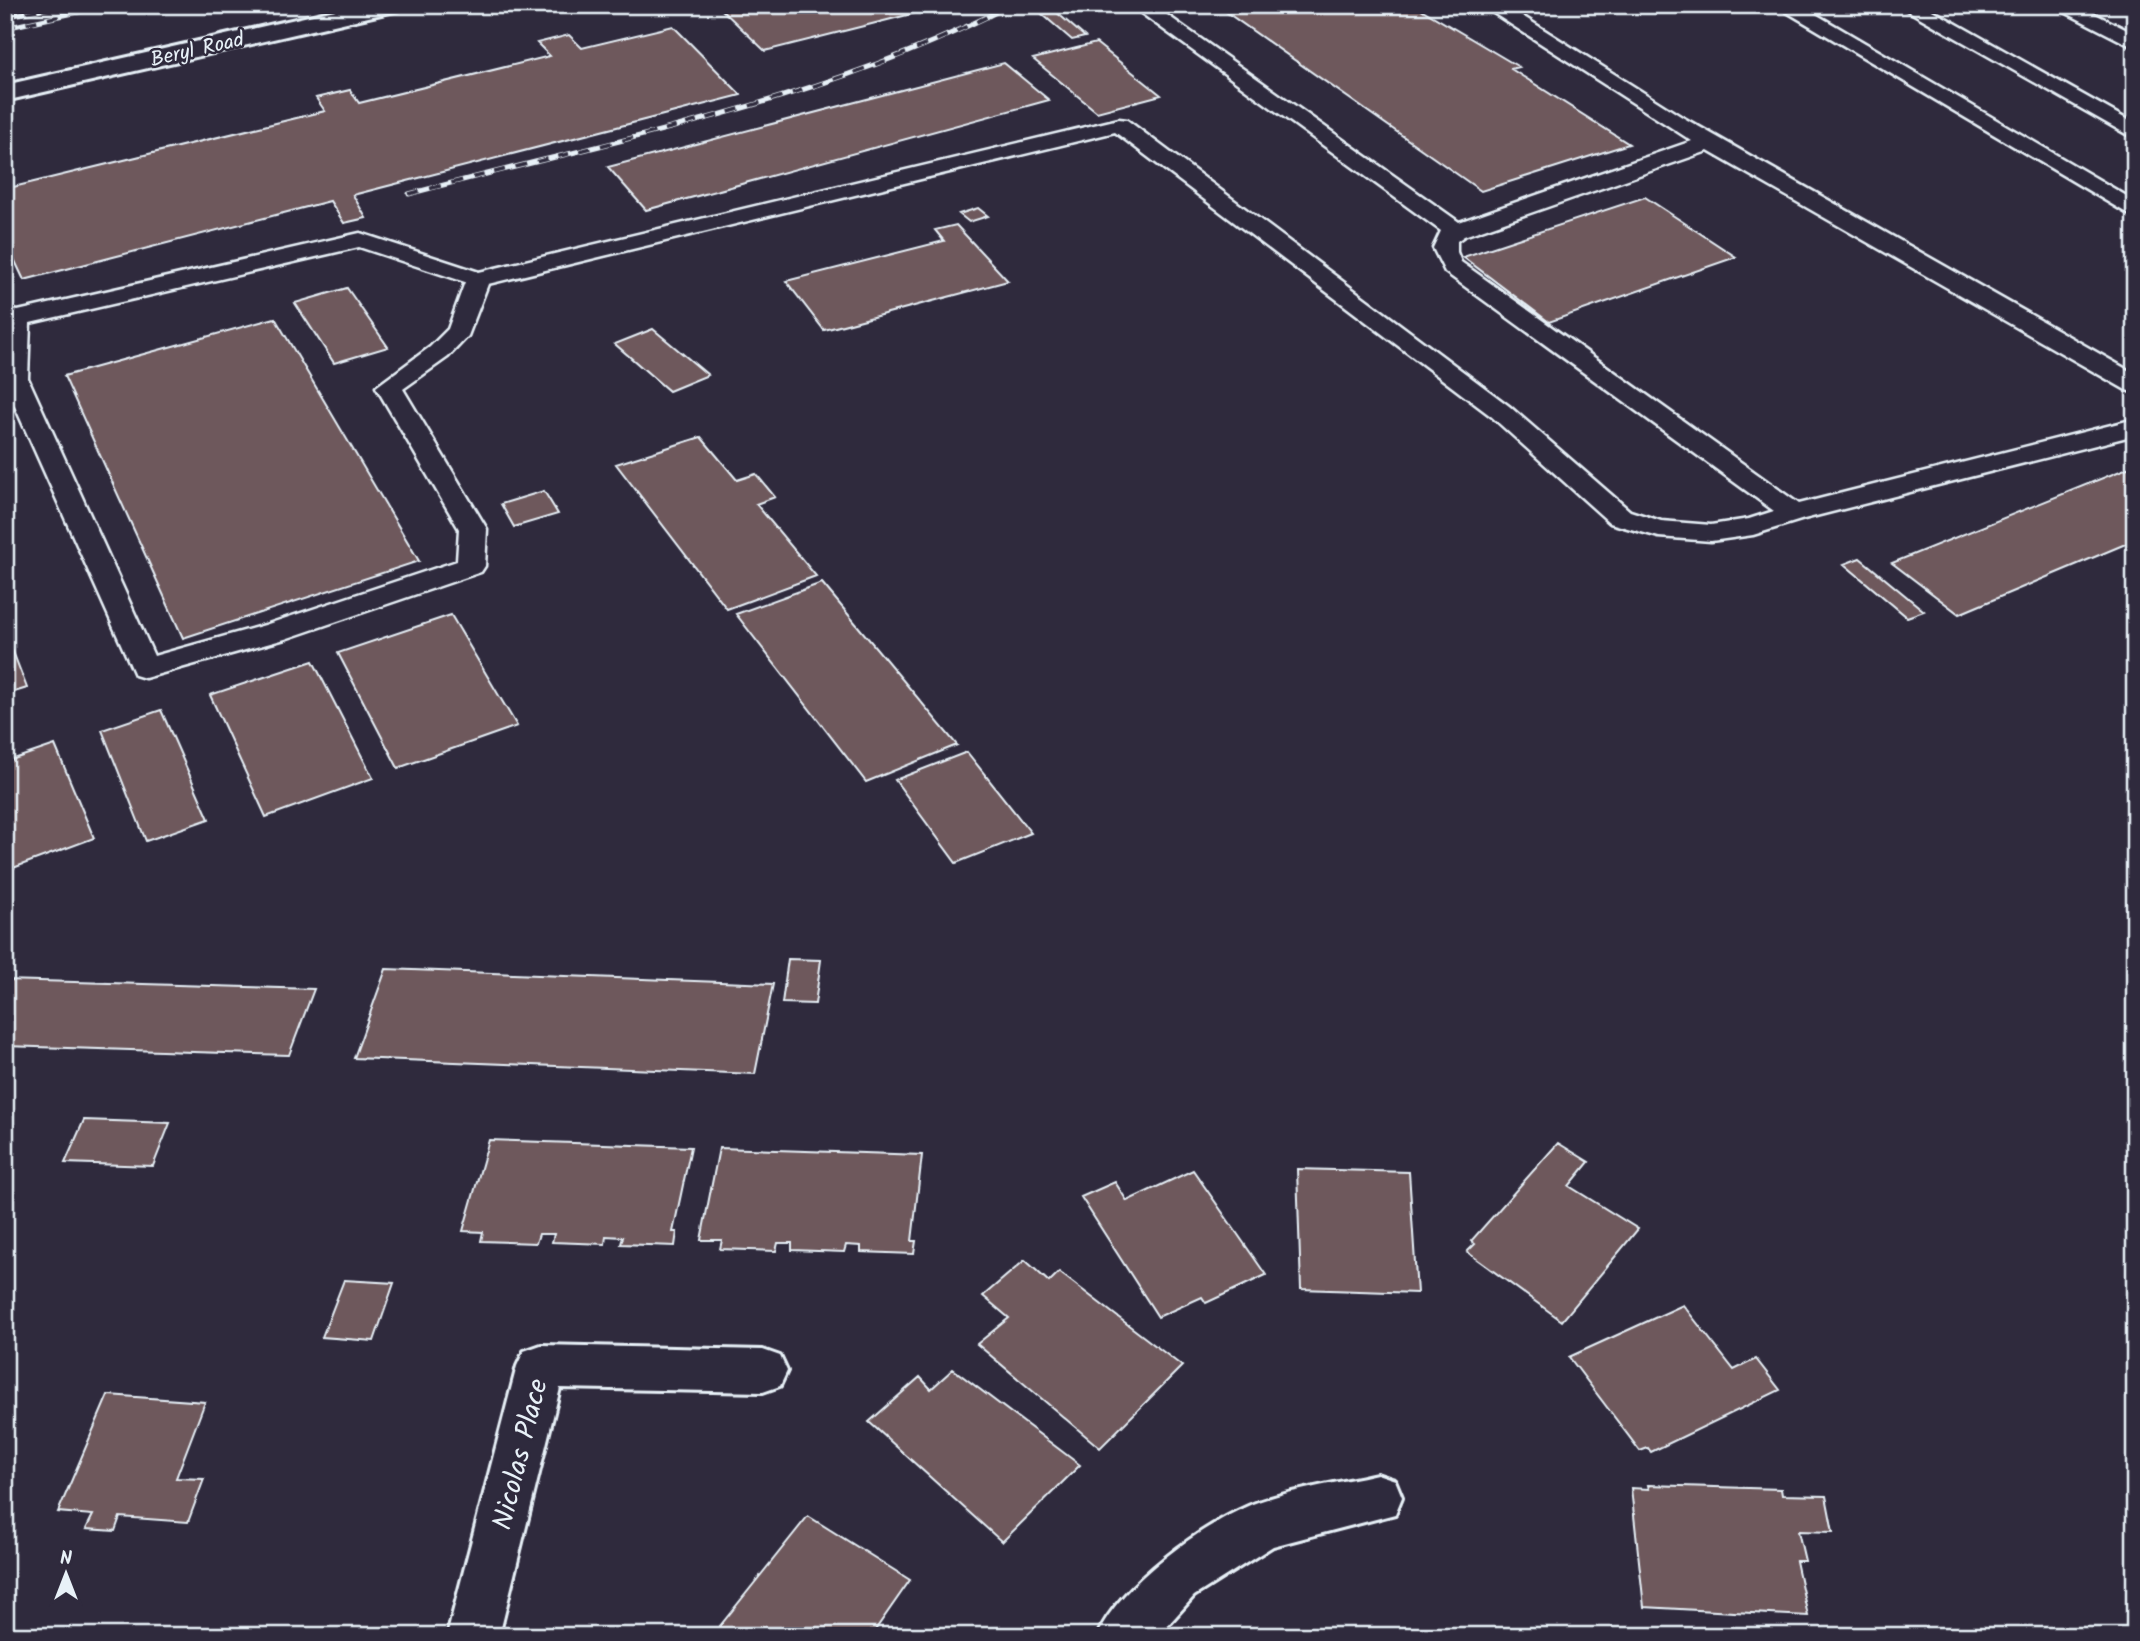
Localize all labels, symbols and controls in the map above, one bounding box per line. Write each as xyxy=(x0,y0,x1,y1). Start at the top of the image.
street label: Beryl Road xyxy=(147,24,248,77)
street label: Nicolas Place xyxy=(481,1374,562,1535)
north arrow xyxy=(32,1540,102,1610)
text: N xyxy=(60,1544,72,1574)

